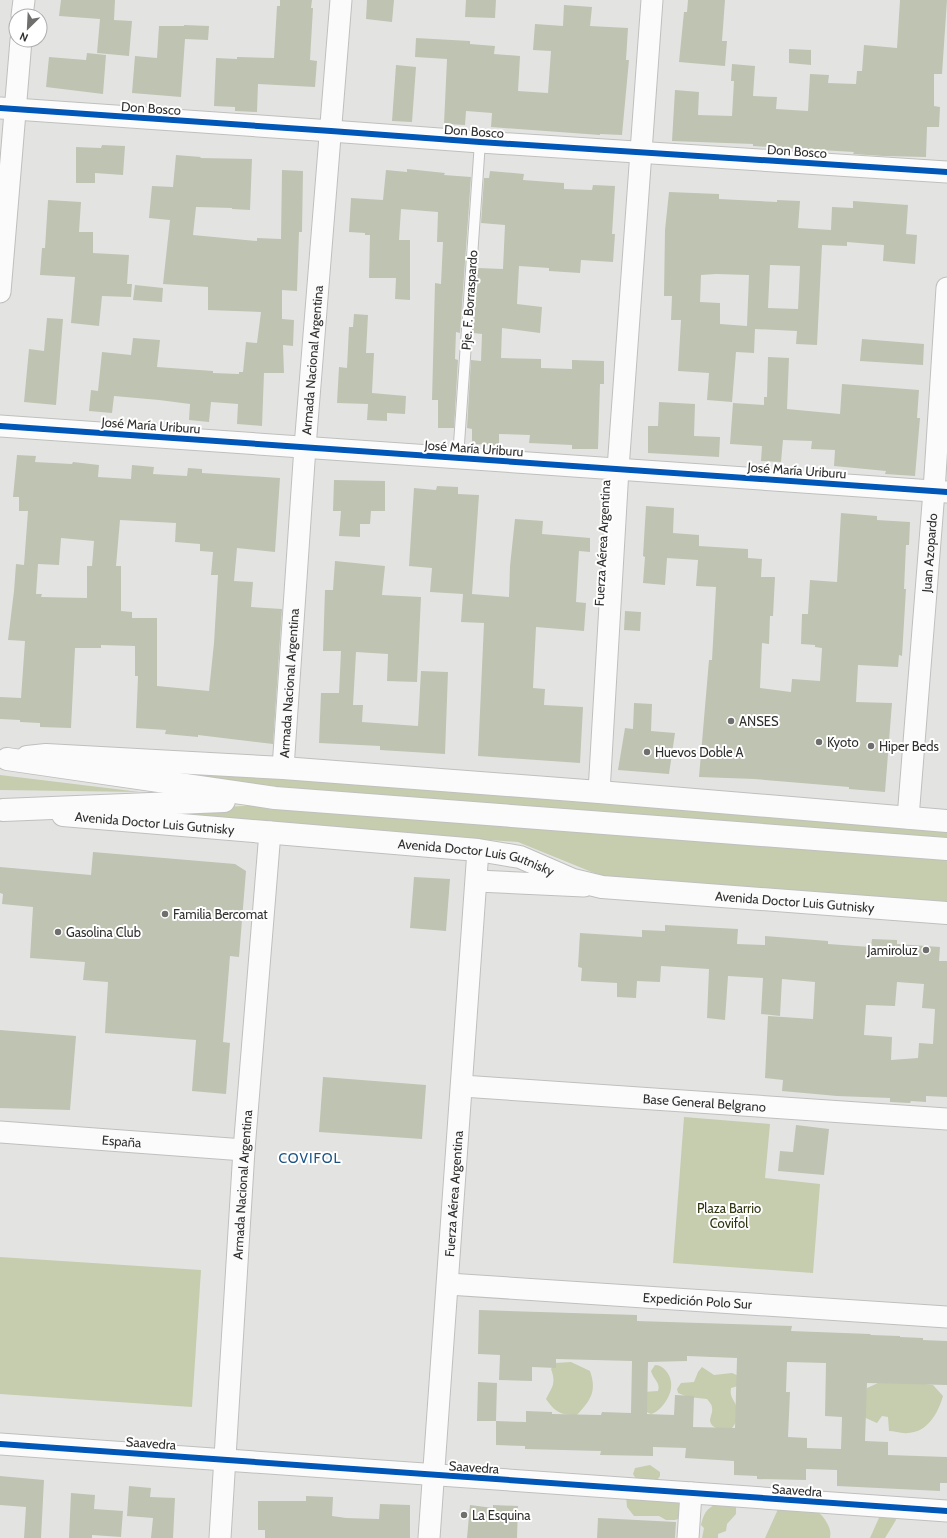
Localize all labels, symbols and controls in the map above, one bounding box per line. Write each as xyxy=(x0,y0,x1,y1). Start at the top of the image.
north arrow xyxy=(8,8,48,48)
text: N xyxy=(18,29,30,45)
street label: Don Bosco xyxy=(121,98,181,118)
street label: Don Bosco xyxy=(444,121,504,141)
street label: Don Bosco xyxy=(767,141,827,161)
street label: Pje. F. Borraspardo xyxy=(458,249,481,351)
street label: Armada Nacional Argentina xyxy=(298,284,326,435)
street label: José María Uriburu xyxy=(100,413,201,436)
street label: José María Uriburu xyxy=(423,436,524,459)
street label: José María Uriburu xyxy=(746,458,847,481)
street label: Fuerza Aérea Argentina xyxy=(591,479,613,607)
street label: Juan Azopardo xyxy=(918,513,940,594)
street label: Armada Nacional Argentina xyxy=(276,607,302,759)
place label: ANSES xyxy=(739,713,779,729)
marker: ANSES xyxy=(726,716,736,726)
place label: Kyoto xyxy=(827,734,859,750)
marker: Kyoto xyxy=(814,737,824,747)
place label: Hiper Beds xyxy=(879,738,939,754)
marker: Hiper Beds xyxy=(866,741,876,751)
place label: Huevos Doble A xyxy=(655,744,744,760)
marker: Huevos Doble A xyxy=(642,747,652,757)
street label: Avenida Doctor Luis Gutnisky xyxy=(74,808,235,837)
street label: Avenida Doctor Luis Gutnisky xyxy=(397,835,557,879)
street label: Avenida Doctor Luis Gutnisky xyxy=(714,888,876,916)
place label: Familia Bercomat xyxy=(173,906,268,922)
marker: Familia Bercomat xyxy=(160,909,170,919)
place label: Gasolina Club xyxy=(66,924,141,940)
marker: Gasolina Club xyxy=(53,927,63,937)
place label: Jamiroluz xyxy=(866,942,918,958)
marker: Jamiroluz xyxy=(921,945,931,955)
street label: Base General Belgrano xyxy=(642,1090,766,1115)
street label: Armada Nacional Argentina xyxy=(229,1109,255,1260)
street label: Fuerza Aérea Argentina xyxy=(441,1129,466,1258)
street label: España xyxy=(101,1132,143,1150)
district label: COVIFOL xyxy=(278,1149,342,1167)
park label: Plaza Barrio Covifol xyxy=(697,1200,761,1231)
street label: Expedición Polo Sur xyxy=(642,1289,753,1312)
street label: Saavedra xyxy=(125,1433,177,1453)
street label: Saavedra xyxy=(448,1457,500,1477)
street label: Saavedra xyxy=(771,1480,823,1500)
place label: La Esquina xyxy=(472,1507,531,1523)
marker: La Esquina xyxy=(459,1510,469,1520)

